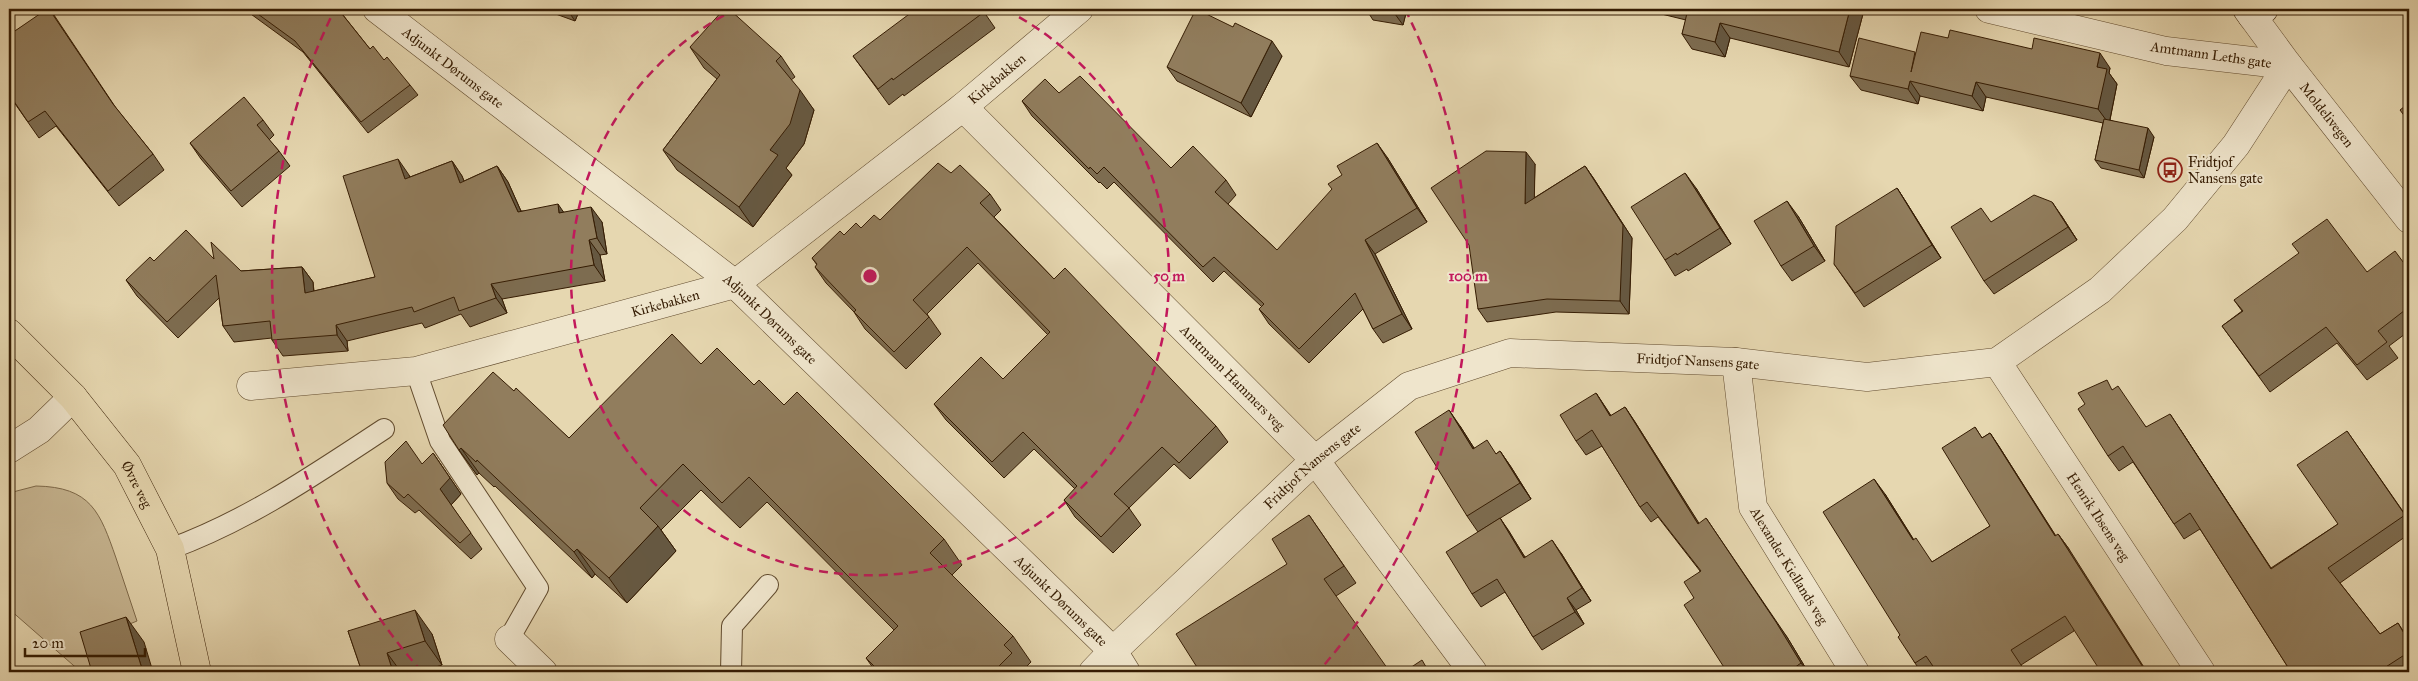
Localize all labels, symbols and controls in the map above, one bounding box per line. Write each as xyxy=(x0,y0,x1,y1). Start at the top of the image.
street label: Adjunkt Dørums gate xyxy=(398,23,507,112)
street label: Amtmann Leths gate xyxy=(2148,38,2273,72)
street label: Kirkebakken xyxy=(964,49,1029,108)
street label: Moldelivegen xyxy=(2296,79,2358,151)
place label: Fridtjof Nansens gate xyxy=(2188,154,2263,187)
bus stop icon: Fridtjof Nansens gate xyxy=(2157,157,2183,183)
centre of rings xyxy=(861,267,879,285)
text: 50 m xyxy=(1153,267,1185,285)
text: 100 m xyxy=(1448,267,1488,285)
street label: Adjunkt Dørums gate xyxy=(719,269,821,368)
street label: Kirkebakken xyxy=(629,285,702,320)
street label: Amtmann Hammers veg xyxy=(1176,321,1289,434)
street label: Fridtjof Nansens gate xyxy=(1636,350,1760,373)
street label: Fridtjof Nansens gate xyxy=(1260,419,1364,513)
street label: Øvre veg xyxy=(118,458,156,511)
street label: Henrik Ibsens veg xyxy=(2063,469,2134,564)
street label: Alexander Kiellands veg xyxy=(1746,503,1832,628)
street label: Adjunkt Dørums gate xyxy=(1010,551,1111,650)
scale bar xyxy=(25,626,145,658)
text: 20 m xyxy=(32,634,64,652)

